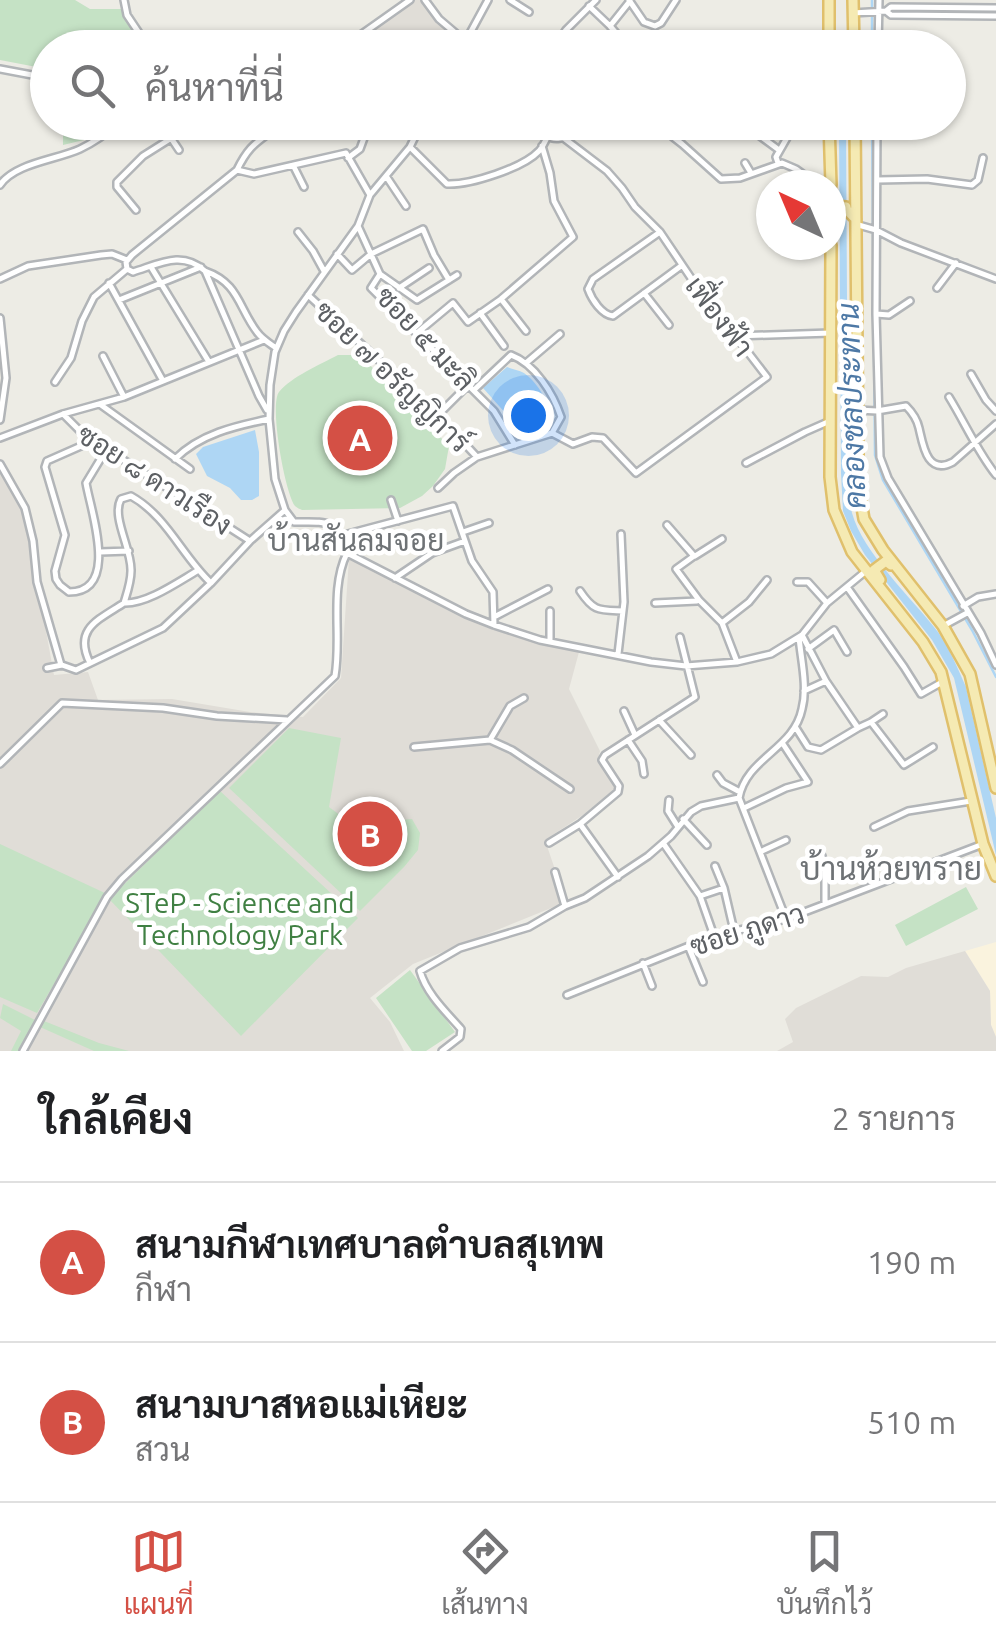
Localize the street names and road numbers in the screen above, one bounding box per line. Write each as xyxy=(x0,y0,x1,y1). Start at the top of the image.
street label: เฟื่องฟ้า xyxy=(680,265,766,362)
street label: ซอย ๕ มะลิ xyxy=(370,280,482,396)
street label: ซอย ๗ อรัญญิการ์ xyxy=(307,292,479,460)
street label: ซอย ๘ ดาวเรือง xyxy=(72,416,239,540)
street label: ซอย ภูดาว xyxy=(686,897,809,966)

